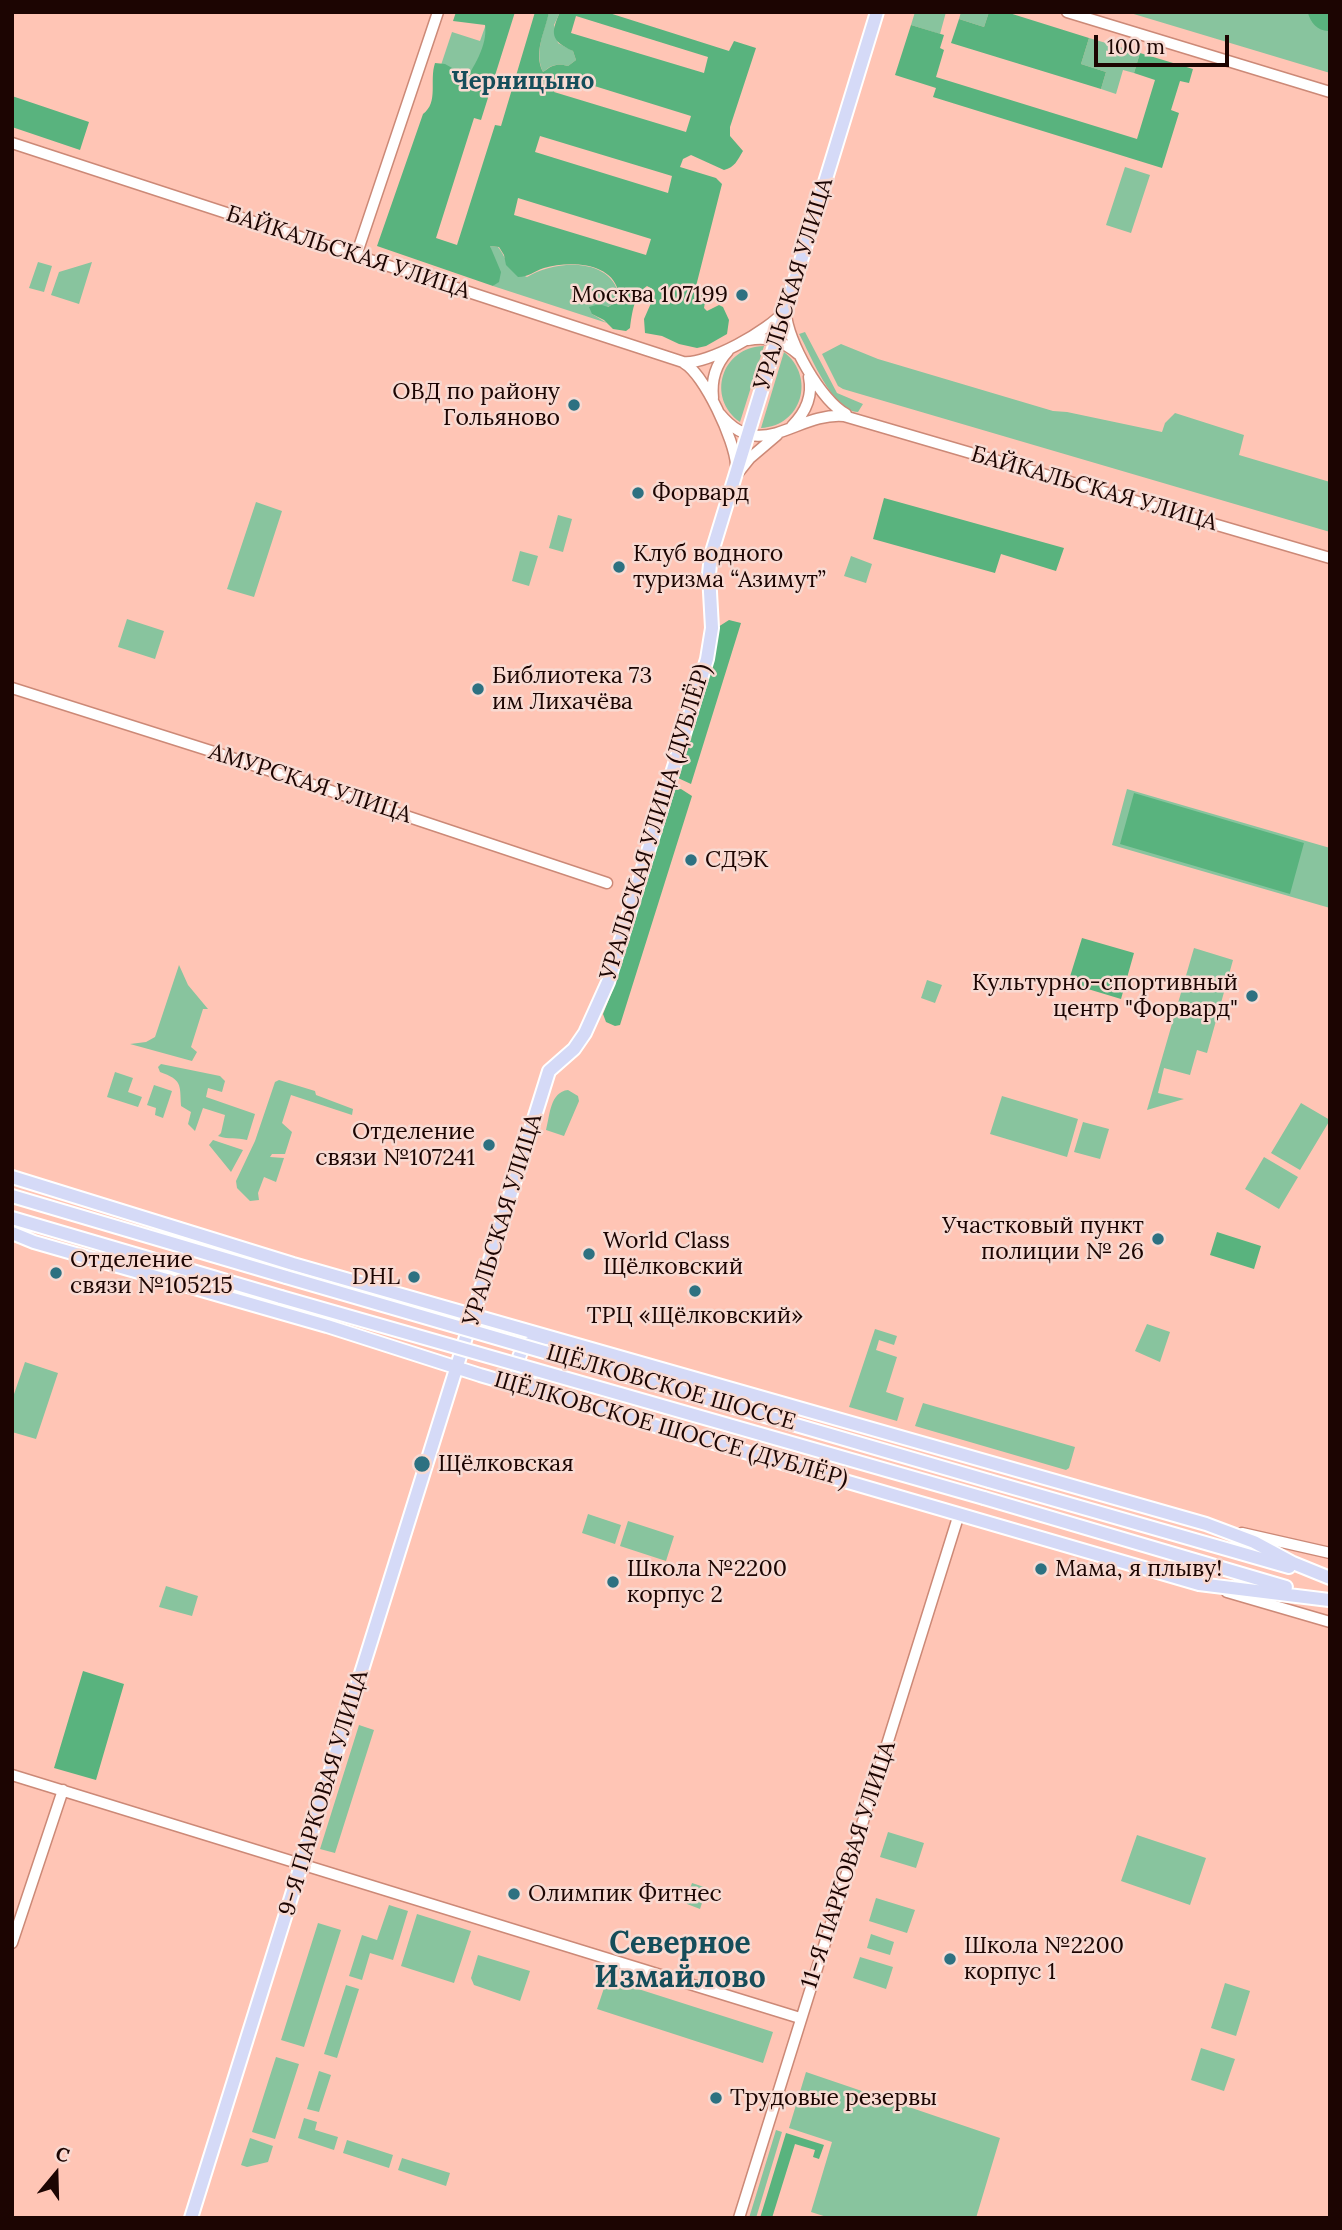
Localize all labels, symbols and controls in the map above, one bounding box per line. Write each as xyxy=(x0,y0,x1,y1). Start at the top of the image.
scale bar xyxy=(1097,21,1232,65)
text: 100 m xyxy=(1107,33,1165,60)
district label: Черницыно xyxy=(452,68,594,96)
street label: УРАЛЬСКАЯ УЛИЦА xyxy=(749,175,839,393)
street label: БАЙКАЛЬСКАЯ УЛИЦА xyxy=(223,200,473,306)
place label: Москва 107199 xyxy=(571,281,728,309)
marker: Москва 107199 xyxy=(734,287,750,303)
place label: ОВД по району Гольяново xyxy=(392,378,560,432)
marker: ОВД по району Гольяново xyxy=(566,397,582,413)
street label: БАЙКАЛЬСКАЯ УЛИЦА xyxy=(968,441,1220,537)
place label: Форвард xyxy=(652,479,749,507)
marker: Форвард xyxy=(630,485,646,501)
place label: Клуб водного туризма “Азимут” xyxy=(633,540,826,594)
marker: Клуб водного туризма “Азимут” xyxy=(611,559,627,575)
street label: УРАЛЬСКАЯ УЛИЦА (ДУБЛЁР) xyxy=(595,661,717,983)
place label: Библиотека 73 им Лихачёва xyxy=(492,662,652,716)
marker: Библиотека 73 им Лихачёва xyxy=(470,681,486,697)
street label: АМУРСКАЯ УЛИЦА xyxy=(205,738,415,830)
place label: СДЭК xyxy=(705,846,769,874)
marker: СДЭК xyxy=(683,852,699,868)
place label: Культурно-спортивный центр "Форвард" xyxy=(972,969,1238,1023)
marker: Культурно-спортивный центр "Форвард" xyxy=(1244,988,1260,1004)
street label: УРАЛЬСКАЯ УЛИЦА xyxy=(458,1111,548,1329)
place label: Отделение связи №107241 xyxy=(315,1118,475,1172)
marker: Отделение связи №107241 xyxy=(481,1137,497,1153)
place label: Участковый пункт полиции № 26 xyxy=(942,1212,1144,1266)
place label: World Class Щёлковский xyxy=(603,1227,743,1281)
marker: Участковый пункт полиции № 26 xyxy=(1150,1231,1166,1247)
place label: Отделение связи №105215 xyxy=(70,1246,233,1300)
marker: World Class Щёлковский xyxy=(581,1246,597,1262)
place label: DHL xyxy=(352,1263,400,1291)
marker: Отделение связи №105215 xyxy=(48,1265,64,1281)
marker: DHL xyxy=(406,1269,422,1285)
marker: ТРЦ «Щёлковский» xyxy=(687,1283,703,1299)
place label: ТРЦ «Щёлковский» xyxy=(587,1302,803,1330)
street label: ЩЁЛКОВСКОЕ ШОССЕ xyxy=(543,1339,799,1437)
street label: ЩЁЛКОВСКОЕ ШОССЕ (ДУБЛЁР) xyxy=(491,1366,851,1494)
place label: Щёлковская xyxy=(438,1450,574,1478)
marker: Щёлковская xyxy=(412,1454,432,1474)
place label: Школа №2200 корпус 2 xyxy=(627,1555,787,1609)
place label: Мама, я плыву! xyxy=(1055,1555,1222,1583)
marker: Мама, я плыву! xyxy=(1033,1561,1049,1577)
marker: Школа №2200 корпус 2 xyxy=(605,1574,621,1590)
street label: 9-Я ПАРКОВАЯ УЛИЦА xyxy=(273,1667,375,1919)
street label: 11-Я ПАРКОВАЯ УЛИЦА xyxy=(796,1738,902,1992)
place label: Олимпик Фитнес xyxy=(528,1880,722,1908)
marker: Олимпик Фитнес xyxy=(506,1886,522,1902)
district label: Северное Измайлово xyxy=(594,1926,766,1996)
place label: Школа №2200 корпус 1 xyxy=(964,1932,1124,1986)
marker: Школа №2200 корпус 1 xyxy=(942,1951,958,1967)
place label: Трудовые резервы xyxy=(730,2084,937,2112)
marker: Трудовые резервы xyxy=(708,2090,724,2106)
north arrow xyxy=(21,2139,91,2209)
text: С xyxy=(53,2141,73,2168)

